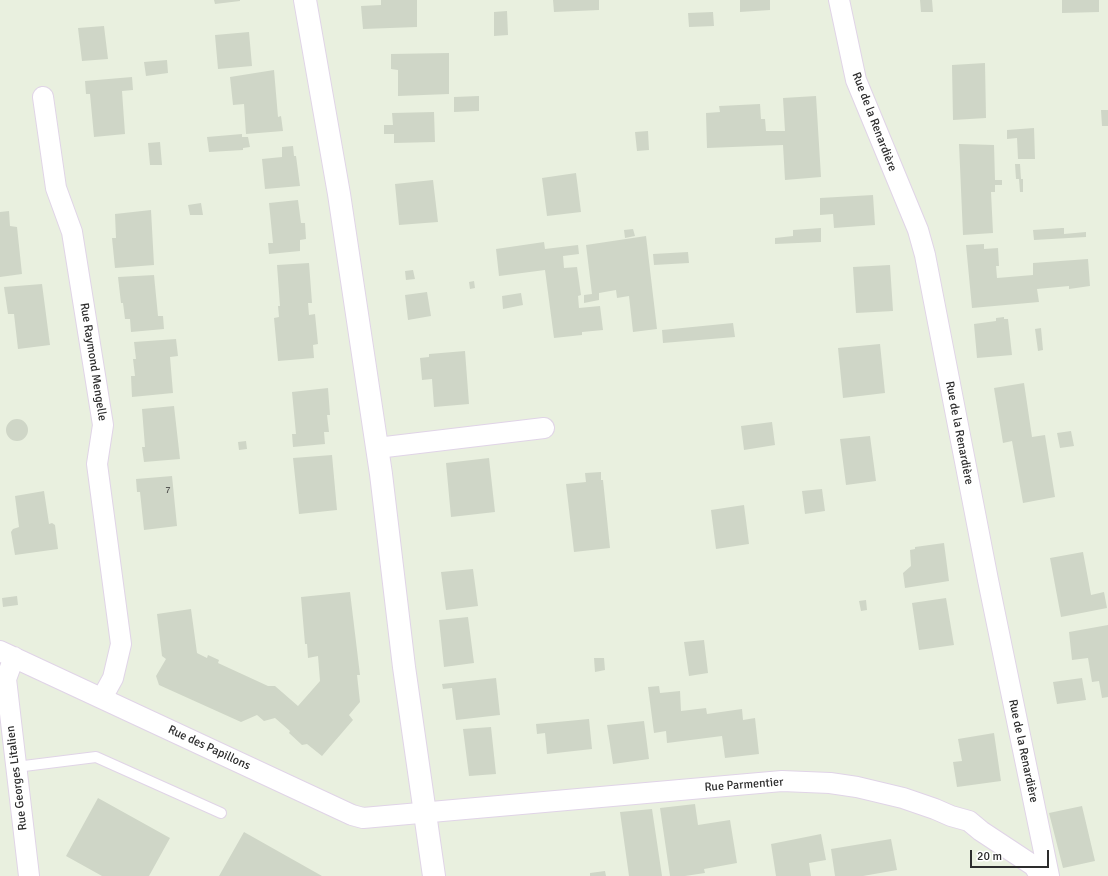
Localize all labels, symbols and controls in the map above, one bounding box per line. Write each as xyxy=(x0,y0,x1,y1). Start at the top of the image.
street label: Rue de la Renardière xyxy=(848,70,900,174)
street label: Rue Raymond Mengelle xyxy=(77,302,109,422)
street label: Rue de la Renardière xyxy=(942,380,976,486)
house number: 7 xyxy=(165,484,171,496)
street label: Rue de la Renardière xyxy=(1005,698,1041,804)
street label: Rue des Papillons xyxy=(165,723,253,773)
street label: Rue Georges Litalien xyxy=(3,725,31,831)
street label: Rue Parmentier xyxy=(704,775,784,795)
scale bar xyxy=(972,842,1051,868)
text: 20 m xyxy=(977,849,1002,864)

